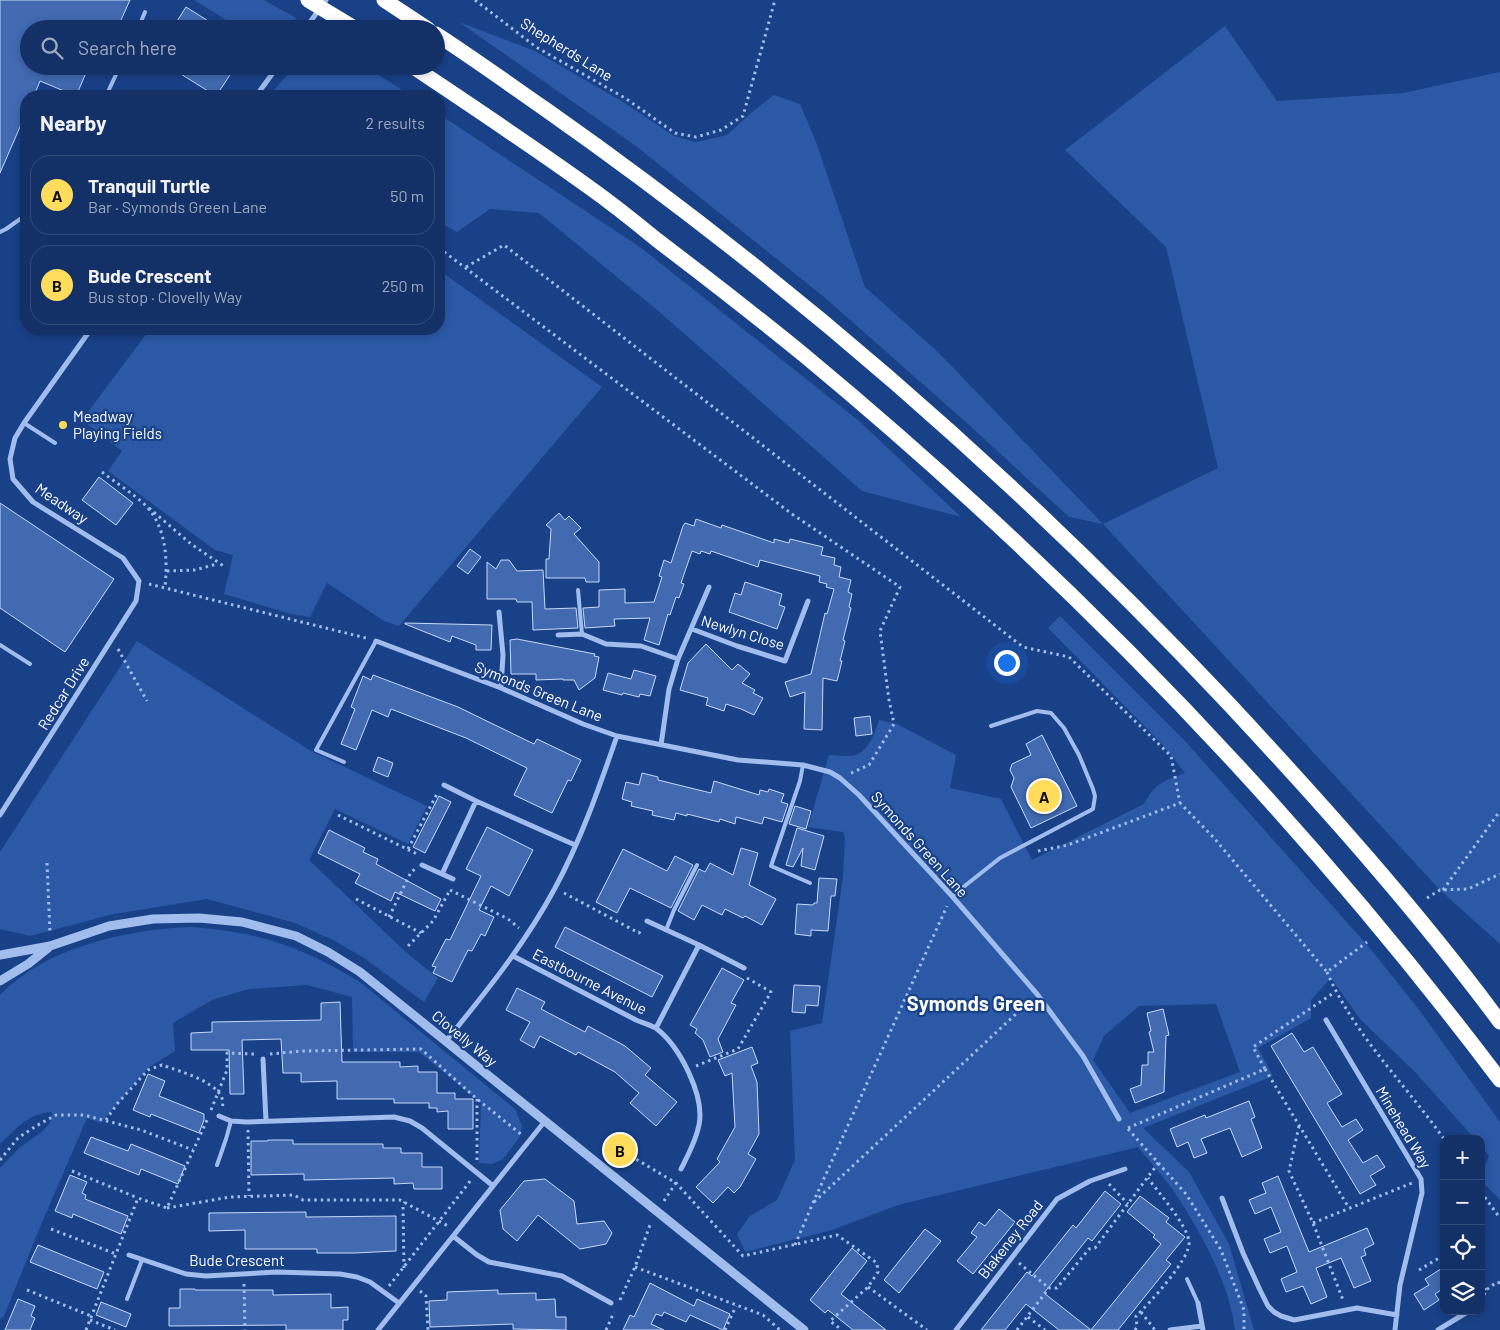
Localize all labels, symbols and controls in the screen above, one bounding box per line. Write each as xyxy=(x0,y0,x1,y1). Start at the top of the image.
street label: Shepherds Lane xyxy=(518,14,616,84)
search box xyxy=(20,20,445,75)
icon: search xyxy=(38,34,66,62)
text: Search here xyxy=(78,36,177,59)
text: Nearby xyxy=(40,110,106,135)
text: 2 results xyxy=(366,113,425,132)
text: Tranquil Turtle xyxy=(88,174,210,197)
text: A xyxy=(52,186,62,205)
text: 50 m xyxy=(390,186,424,205)
text: Bar · Symonds Green Lane xyxy=(88,197,267,216)
text: Bude Crescent xyxy=(88,264,211,287)
text: B xyxy=(52,276,62,295)
text: 250 m xyxy=(382,276,424,295)
text: Bus stop · Clovelly Way xyxy=(88,287,242,306)
place label: Meadway Playing Fields xyxy=(73,407,162,442)
marker: Meadway Playing Fields xyxy=(57,419,69,431)
street label: Meadway xyxy=(32,479,92,527)
street label: Newlyn Close xyxy=(699,611,787,653)
your location xyxy=(994,650,1020,676)
street label: Redcar Drive xyxy=(33,653,93,733)
street label: Symonds Green Lane xyxy=(472,657,606,725)
pin: A xyxy=(1028,777,1060,815)
street label: Symonds Green Lane xyxy=(868,787,972,901)
street label: Eastbourne Avenue xyxy=(530,944,650,1018)
district label: Symonds Green xyxy=(907,991,1045,1015)
street label: Clovelly Way xyxy=(429,1006,501,1070)
street label: Minehead Way xyxy=(1373,1083,1436,1171)
pin: B xyxy=(604,1131,636,1169)
map controls xyxy=(1440,1135,1485,1315)
button: + xyxy=(1440,1135,1485,1180)
button: − xyxy=(1440,1180,1485,1225)
street label: Blakeney Road xyxy=(974,1196,1046,1282)
button: locate xyxy=(1440,1225,1485,1270)
street label: Bude Crescent xyxy=(189,1251,285,1269)
button: layers xyxy=(1440,1270,1485,1315)

